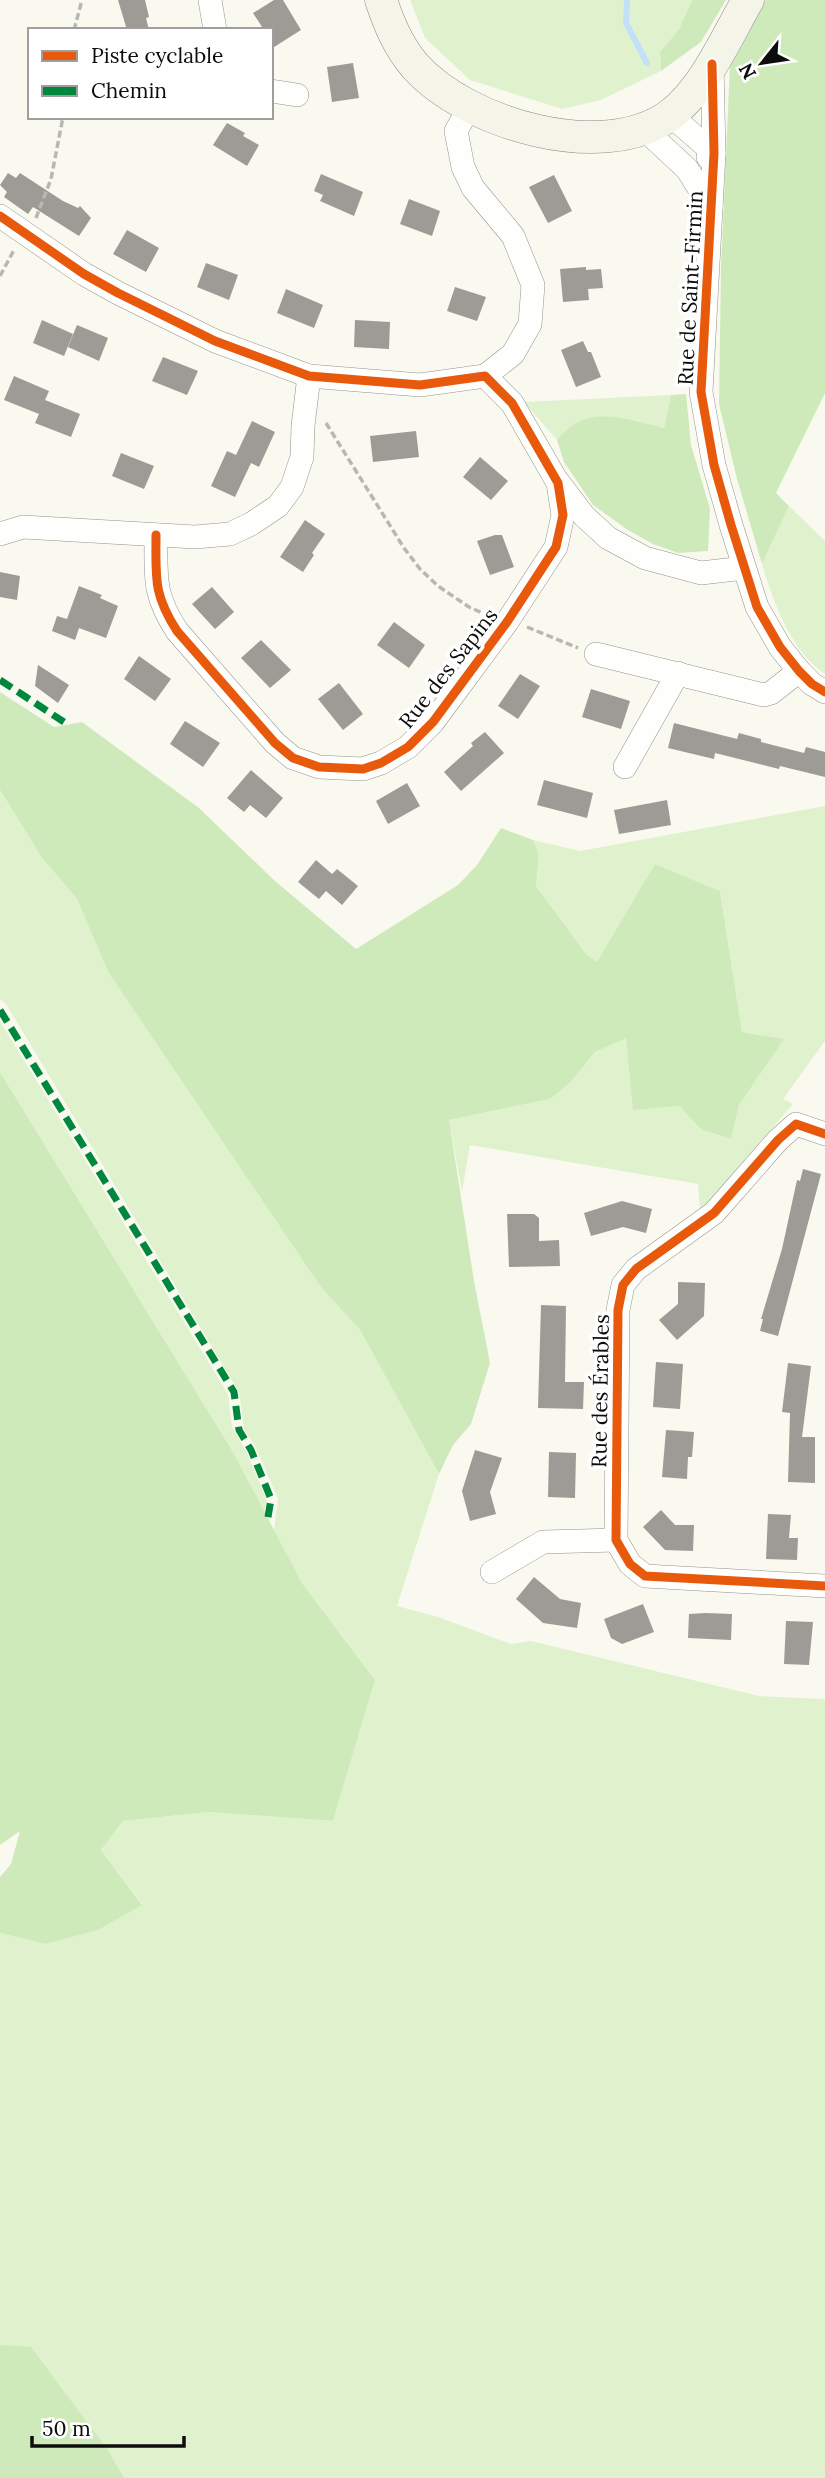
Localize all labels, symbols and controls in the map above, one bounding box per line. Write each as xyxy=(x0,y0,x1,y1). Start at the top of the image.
legend xyxy=(28,28,273,119)
north arrow xyxy=(727,28,797,98)
text: Piste cyclable xyxy=(91,42,223,69)
text: N xyxy=(733,59,761,84)
text: Chemin xyxy=(91,77,167,104)
street label: Rue de Saint-Firmin xyxy=(671,190,709,386)
street label: Rue des Sapins xyxy=(393,602,503,734)
street label: Rue des Érables xyxy=(585,1314,615,1468)
scale bar xyxy=(32,2404,184,2448)
text: 50 m xyxy=(42,2415,91,2442)

